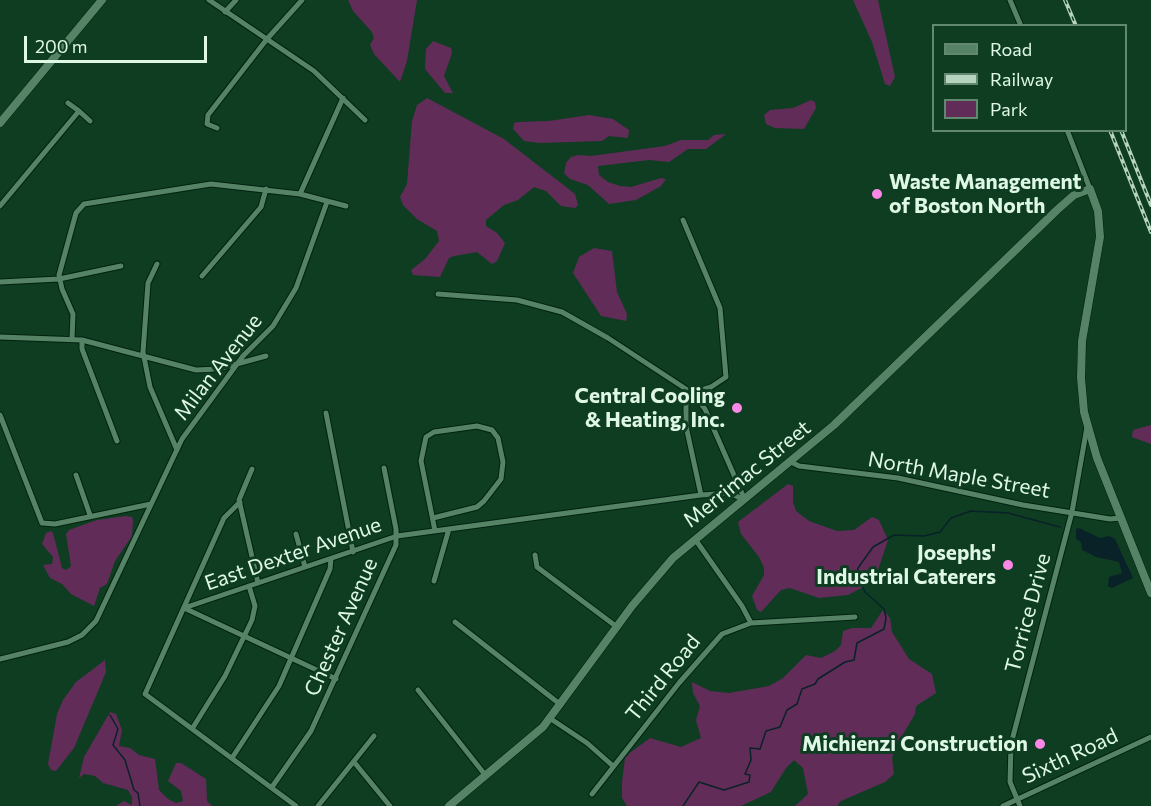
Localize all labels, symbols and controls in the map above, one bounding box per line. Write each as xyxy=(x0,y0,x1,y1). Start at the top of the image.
scale bar xyxy=(27,24,210,62)
legend xyxy=(932,24,1127,132)
text: 200 m xyxy=(35,35,88,57)
text: Road xyxy=(990,38,1032,60)
text: Railway xyxy=(990,68,1053,90)
text: Park xyxy=(990,98,1028,120)
place label: Waste Management of Boston North xyxy=(889,169,1081,219)
marker: Waste Management of Boston North xyxy=(870,187,884,201)
street label: Milan Avenue xyxy=(169,309,267,425)
place label: Central Cooling & Heating, Inc. xyxy=(575,383,725,433)
marker: Central Cooling & Heating, Inc. xyxy=(730,401,744,415)
street label: Merrimac Street xyxy=(678,415,816,533)
street label: North Maple Street xyxy=(866,447,1052,503)
street label: East Dexter Avenue xyxy=(201,512,385,596)
place label: Josephs' Industrial Caterers xyxy=(816,540,996,590)
street label: Torrice Drive xyxy=(1000,550,1056,676)
street label: Chester Avenue xyxy=(299,554,383,700)
marker: Josephs' Industrial Caterers xyxy=(1001,558,1015,572)
street label: Third Road xyxy=(620,630,706,726)
street label: Sixth Road xyxy=(1018,723,1122,789)
place label: Michienzi Construction xyxy=(802,731,1028,757)
marker: Michienzi Construction xyxy=(1033,737,1047,751)

